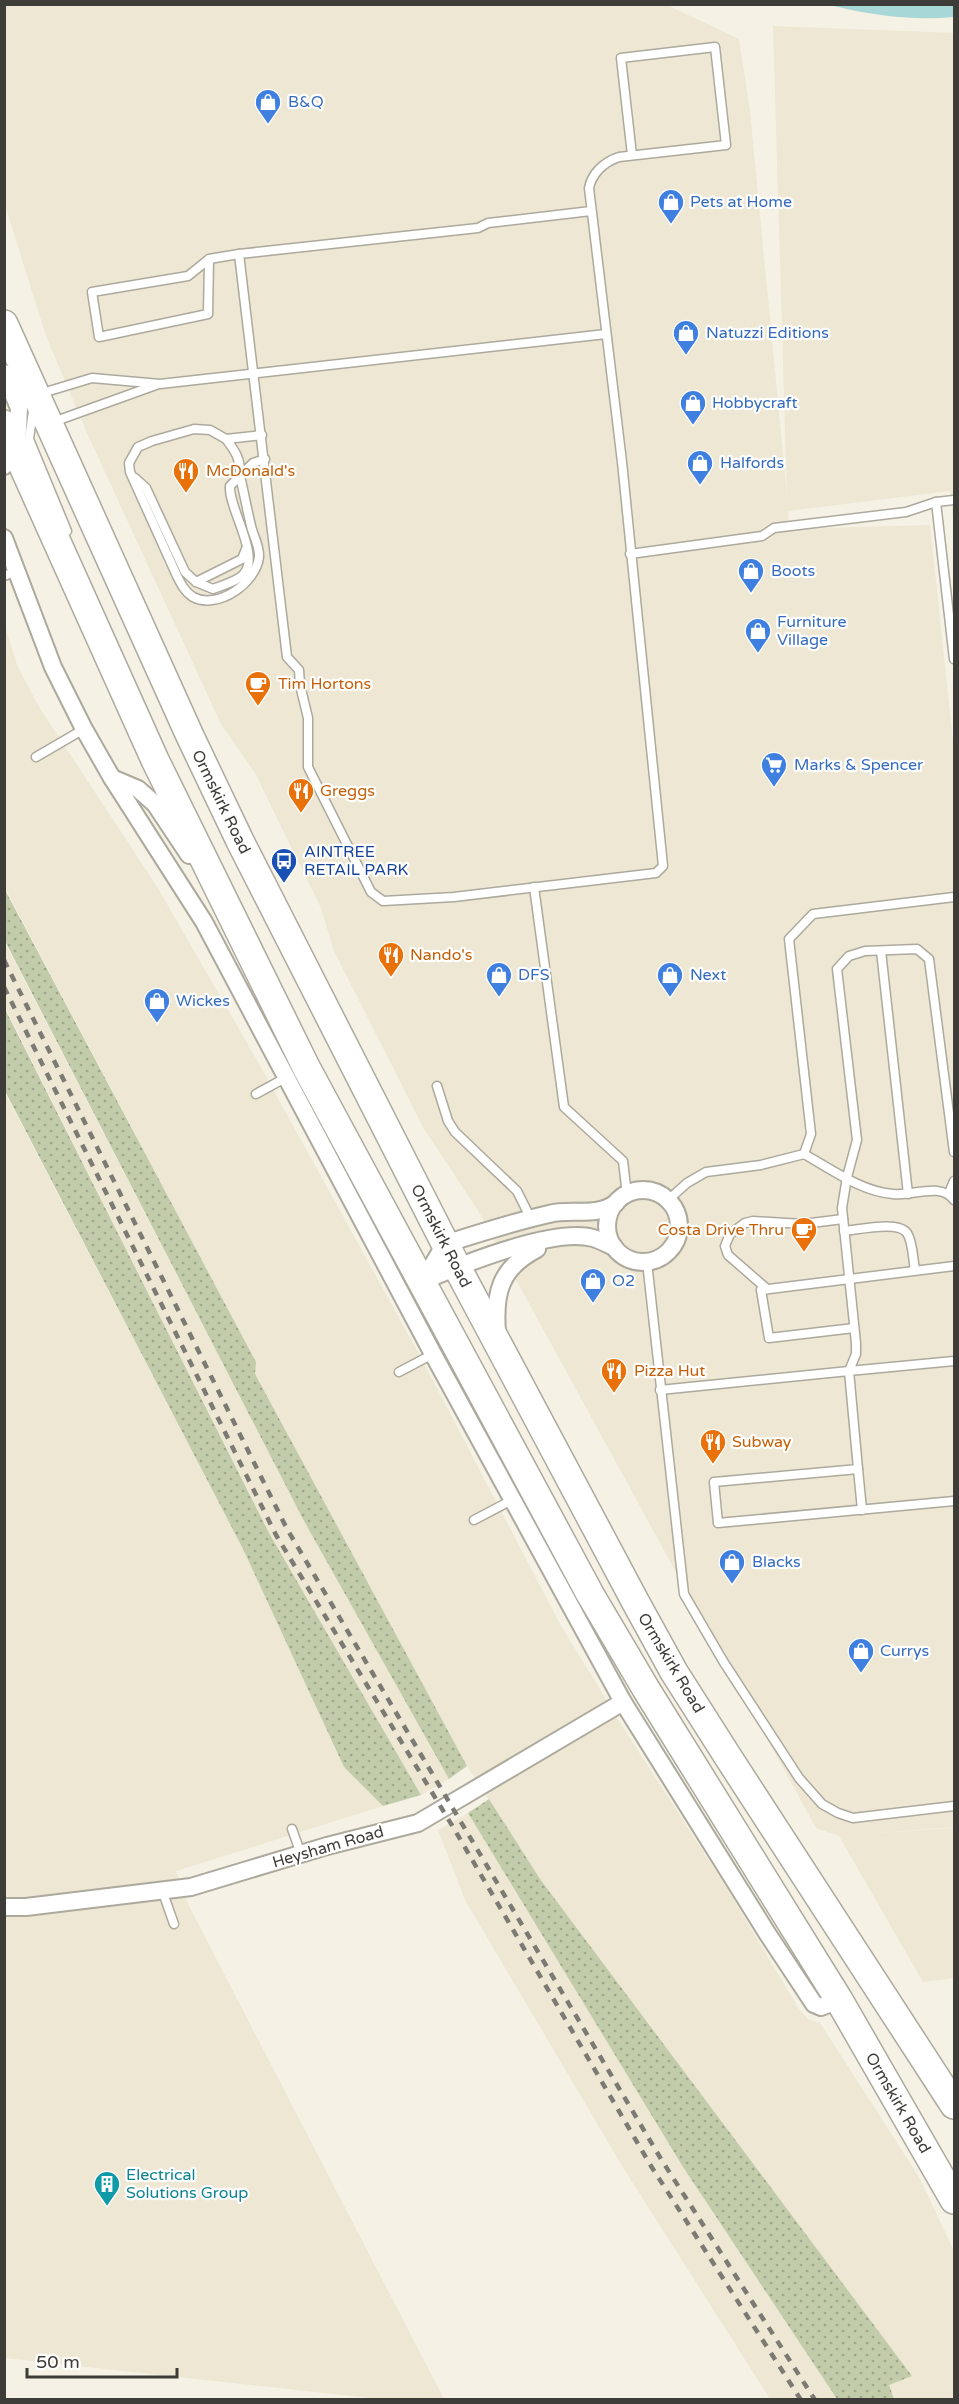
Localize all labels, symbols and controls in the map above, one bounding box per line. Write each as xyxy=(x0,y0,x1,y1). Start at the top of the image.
shop icon: B&Q xyxy=(253,87,283,125)
place label: B&Q xyxy=(288,92,324,112)
shop icon: Pets at Home xyxy=(656,187,686,225)
place label: Pets at Home xyxy=(690,192,792,212)
shop icon: Natuzzi Editions xyxy=(671,318,701,356)
place label: Natuzzi Editions xyxy=(706,323,829,343)
shop icon: Hobbycraft xyxy=(678,388,708,426)
place label: Hobbycraft xyxy=(712,393,798,413)
shop icon: Halfords xyxy=(685,448,715,486)
place label: Halfords xyxy=(720,453,784,473)
restaurant icon: McDonald's xyxy=(171,456,201,494)
place label: McDonald's xyxy=(206,461,295,481)
shop icon: Boots xyxy=(736,556,766,594)
place label: Boots xyxy=(771,561,815,581)
place label: Furniture Village xyxy=(777,612,847,650)
shop icon: Furniture Village xyxy=(743,616,773,654)
cafe icon: Tim Hortons xyxy=(243,669,273,707)
place label: Tim Hortons xyxy=(278,674,371,694)
street label: Ormskirk Road xyxy=(187,747,255,857)
supermarket icon: Marks & Spencer xyxy=(759,750,789,788)
place label: Marks & Spencer xyxy=(794,755,924,775)
restaurant icon: Greggs xyxy=(286,776,316,814)
place label: Greggs xyxy=(320,781,375,801)
place label: AINTREE RETAIL PARK xyxy=(304,842,409,880)
bus stop icon: AINTREE RETAIL PARK xyxy=(269,846,299,884)
restaurant icon: Nando's xyxy=(376,940,406,978)
place label: Nando's xyxy=(410,945,472,965)
shop icon: DFS xyxy=(484,960,514,998)
shop icon: Next xyxy=(655,960,685,998)
place label: DFS xyxy=(518,965,550,985)
place label: Next xyxy=(690,965,726,985)
shop icon: Wickes xyxy=(142,986,172,1024)
place label: Wickes xyxy=(176,991,230,1011)
street label: Ormskirk Road xyxy=(406,1181,476,1291)
cafe icon: Costa Drive Thru xyxy=(789,1215,819,1253)
place label: Costa Drive Thru xyxy=(658,1220,784,1240)
shop icon: O2 xyxy=(578,1266,608,1304)
place label: O2 xyxy=(612,1271,635,1291)
restaurant icon: Pizza Hut xyxy=(599,1356,629,1394)
place label: Pizza Hut xyxy=(634,1361,705,1381)
restaurant icon: Subway xyxy=(698,1427,728,1465)
place label: Subway xyxy=(732,1432,792,1452)
shop icon: Blacks xyxy=(717,1547,747,1585)
place label: Blacks xyxy=(752,1552,801,1572)
street label: Ormskirk Road xyxy=(633,1609,709,1717)
shop icon: Currys xyxy=(846,1636,876,1674)
place label: Currys xyxy=(880,1641,929,1661)
street label: Heysham Road xyxy=(270,1822,386,1872)
street label: Ormskirk Road xyxy=(861,2049,935,2157)
place label: Electrical Solutions Group xyxy=(126,2165,248,2203)
building icon: Electrical Solutions Group xyxy=(92,2169,122,2207)
scale bar xyxy=(27,2341,177,2379)
text: 50 m xyxy=(36,2351,80,2373)

